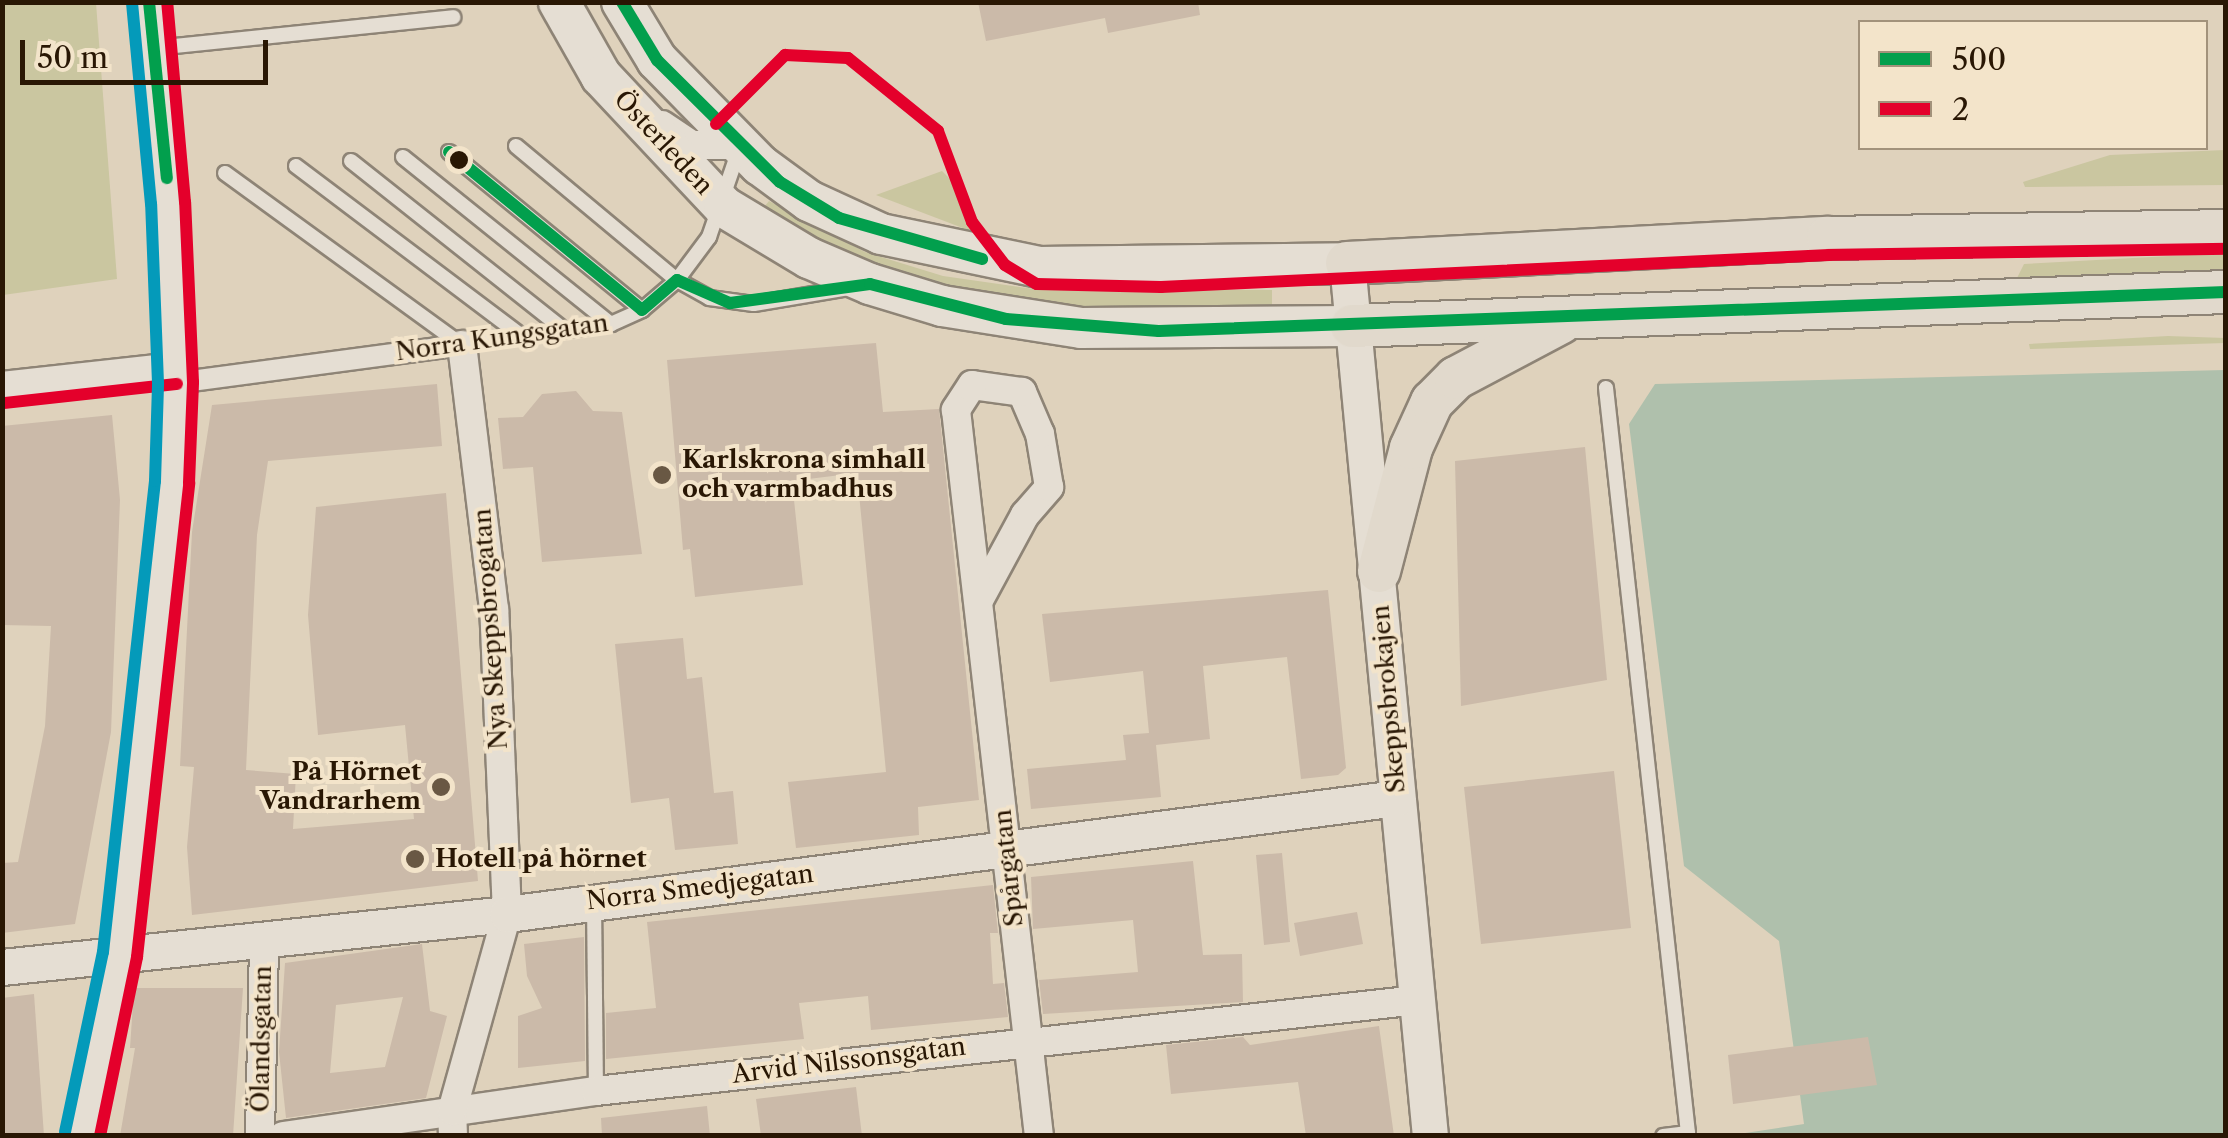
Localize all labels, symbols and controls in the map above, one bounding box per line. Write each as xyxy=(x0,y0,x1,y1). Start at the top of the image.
scale bar xyxy=(25,20,272,82)
legend xyxy=(1858,20,2208,150)
text: 50 m xyxy=(37,39,108,76)
text: 500 xyxy=(1952,41,2006,78)
street label: Österleden xyxy=(607,85,719,201)
text: 2 xyxy=(1952,91,1969,128)
unlabelled marker xyxy=(449,150,469,170)
street label: Norra Kungsgatan xyxy=(394,308,610,368)
place label: Karlskrona simhall och varmbadhus xyxy=(682,446,926,505)
marker: Karlskrona simhall och varmbadhus xyxy=(651,464,673,486)
street label: Nya Skeppsbrogatan xyxy=(468,507,514,751)
street label: Skeppsbrokajen xyxy=(1366,604,1412,794)
place label: På Hörnet Vandrarhem xyxy=(260,758,421,817)
marker: På Hörnet Vandrarhem xyxy=(430,776,452,798)
street label: Spårgatan xyxy=(988,808,1030,928)
place label: Hotell på hörnet xyxy=(435,844,647,874)
marker: Hotell på hörnet xyxy=(404,848,426,870)
street label: Norra Smedjegatan xyxy=(585,859,815,917)
street label: Ölandsgatan xyxy=(246,965,278,1113)
street label: Arvid Nilssonsgatan xyxy=(730,1032,968,1090)

